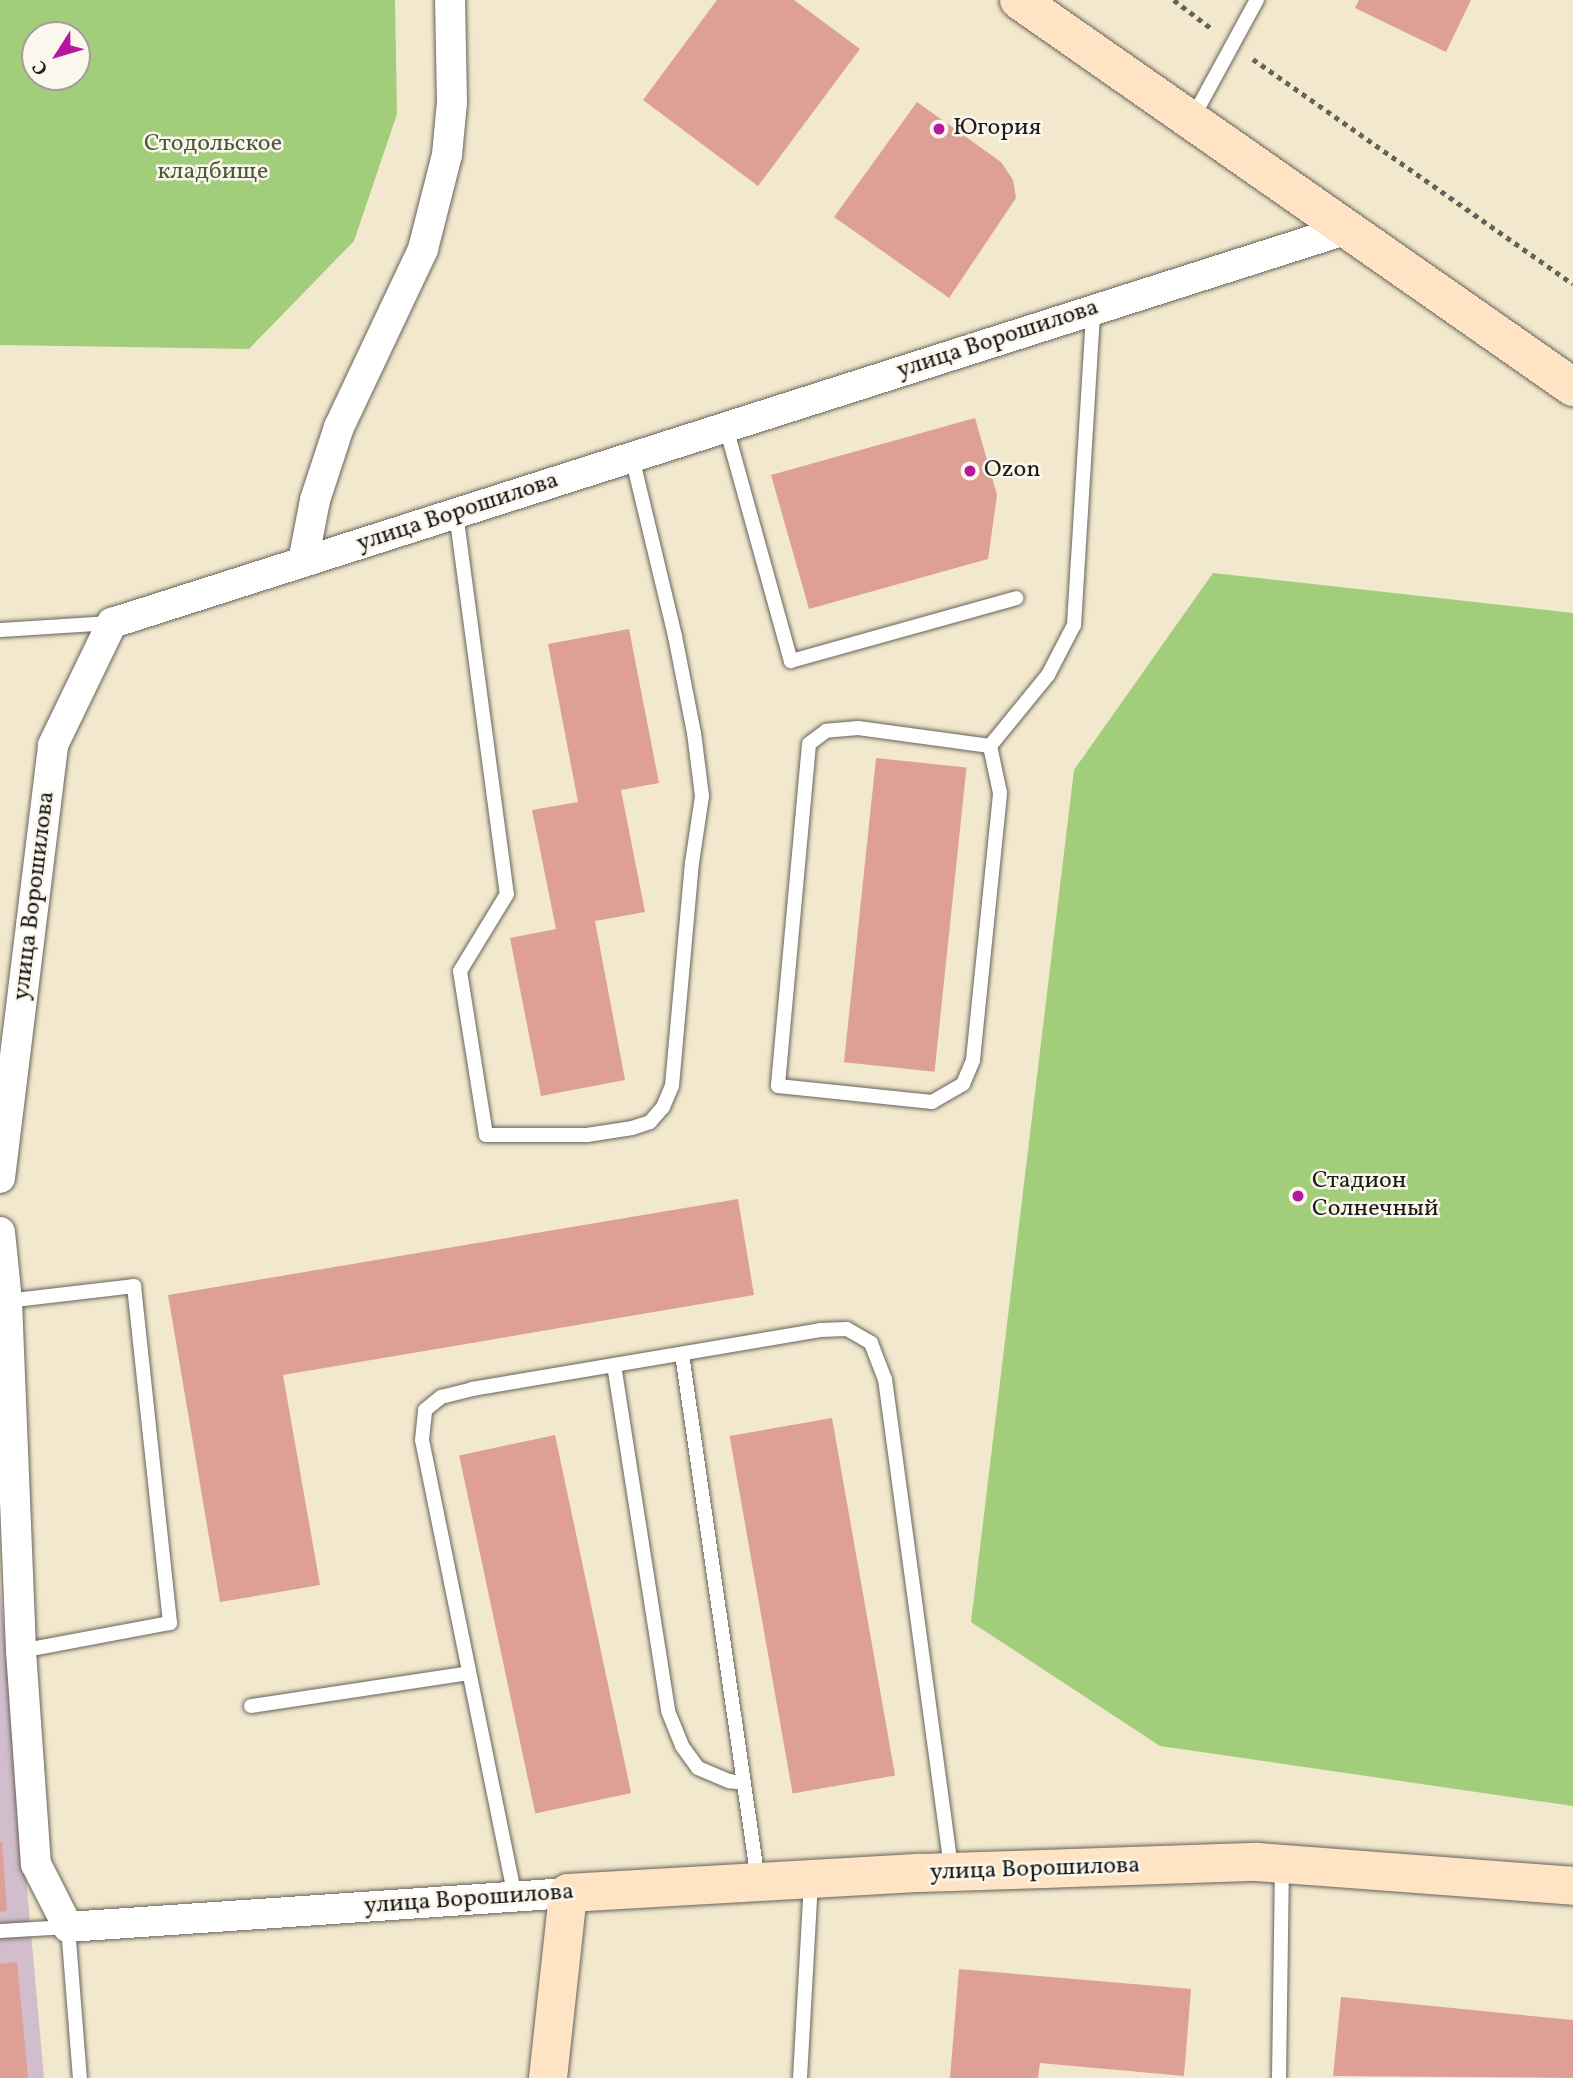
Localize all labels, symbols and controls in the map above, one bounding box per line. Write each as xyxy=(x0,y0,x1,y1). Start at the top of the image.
north arrow xyxy=(21,21,91,91)
text: С xyxy=(27,55,55,80)
place label: Югория xyxy=(953,115,1041,143)
marker: Югория xyxy=(931,121,947,137)
park label: Стодольское кладбище xyxy=(144,131,282,187)
street label: улица Ворошилова xyxy=(893,294,1103,386)
place label: Ozon xyxy=(984,457,1041,485)
marker: Ozon xyxy=(962,463,978,479)
street label: улица Ворошилова xyxy=(353,467,563,559)
street label: улица Ворошилова xyxy=(8,790,62,1002)
place label: Стадион Солнечный xyxy=(1312,1168,1439,1224)
marker: Стадион Солнечный xyxy=(1290,1188,1306,1204)
street label: улица Ворошилова xyxy=(929,1852,1141,1888)
street label: улица Ворошилова xyxy=(363,1878,575,1922)

